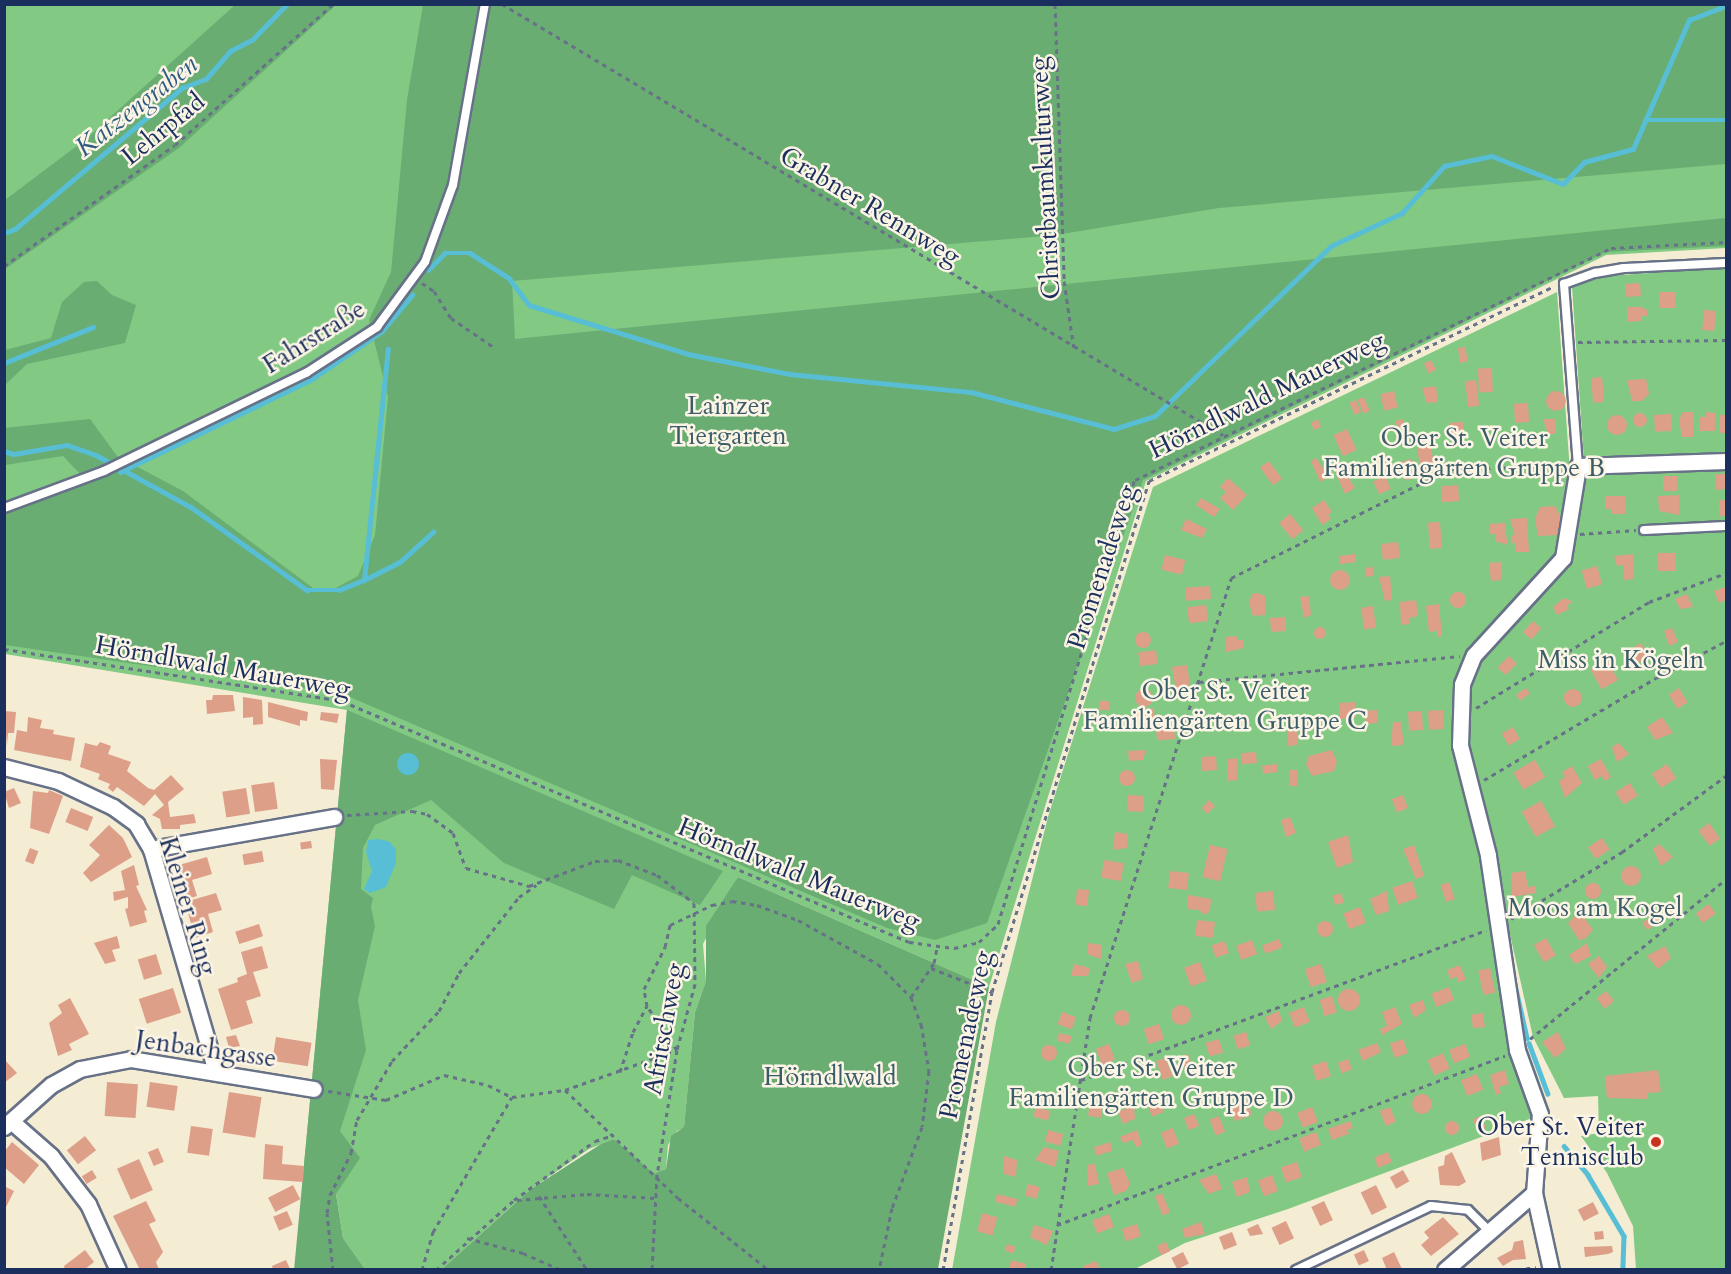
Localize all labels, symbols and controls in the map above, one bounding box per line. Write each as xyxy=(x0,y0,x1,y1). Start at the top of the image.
water label: Katzengraben xyxy=(68,48,204,164)
street label: Christbaumkulturweg xyxy=(1023,56,1067,300)
street label: Lehrpfad xyxy=(115,86,211,172)
street label: Grabner Rennweg xyxy=(774,140,966,272)
street label: Fahrstraße xyxy=(257,293,371,381)
street label: Hörndlwald Mauerweg xyxy=(1144,324,1390,466)
park label: Lainzer Tiergarten xyxy=(669,390,787,452)
park label: Ober St. Veiter Familiengärten Gruppe B xyxy=(1323,422,1605,484)
street label: Promenadeweg xyxy=(1061,481,1143,653)
street label: Hörndlwald Mauerweg xyxy=(93,629,353,705)
park label: Miss in Kögeln xyxy=(1538,644,1704,676)
park label: Ober St. Veiter Familiengärten Gruppe C xyxy=(1083,675,1367,736)
street label: Hörndlwald Mauerweg xyxy=(673,811,925,937)
street label: Kleiner Ring xyxy=(152,833,224,979)
park label: Moos am Kogel xyxy=(1508,892,1682,924)
street label: Promenadeweg xyxy=(933,948,999,1122)
street label: Afritschweg xyxy=(637,961,691,1097)
street label: Jenbachgasse xyxy=(134,1024,278,1074)
park label: Ober St. Veiter Familiengärten Gruppe D xyxy=(1008,1052,1294,1114)
park label: Hörndlwald xyxy=(763,1061,897,1093)
place label: Ober St. Veiter Tennisclub xyxy=(1477,1111,1644,1172)
marker: Ober St. Veiter Tennisclub xyxy=(1649,1135,1663,1149)

